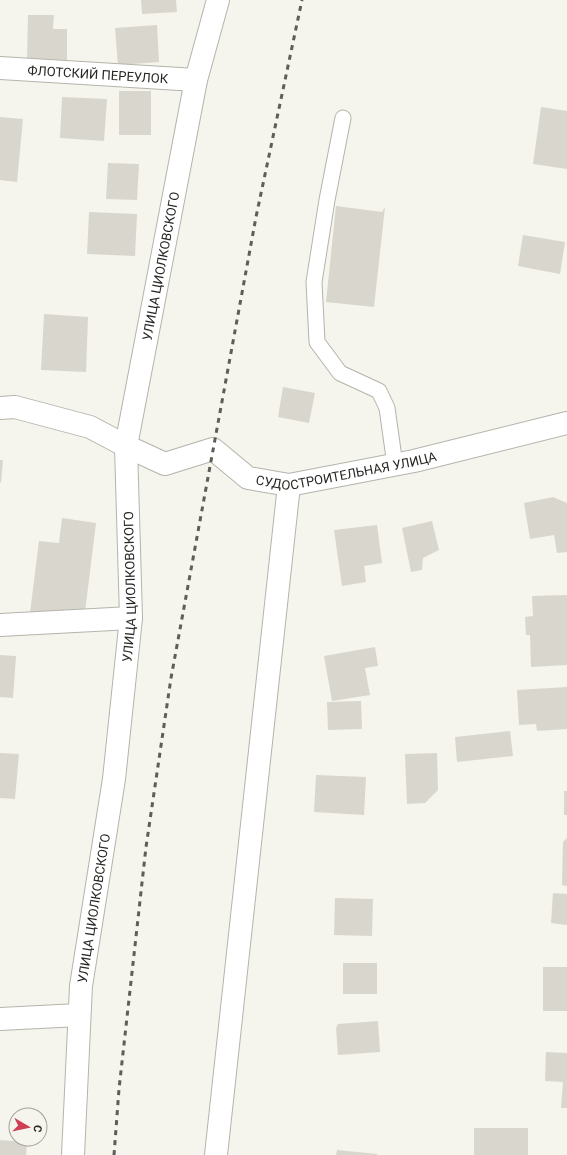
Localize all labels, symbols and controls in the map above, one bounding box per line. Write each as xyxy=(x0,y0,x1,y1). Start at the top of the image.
street label: ФЛОТСКИЙ ПЕРЕУЛОК xyxy=(27,63,169,86)
street label: УЛИЦА ЦИОЛКОВСКОГО xyxy=(139,190,182,342)
street label: СУДОСТРОИТЕЛЬНАЯ УЛИЦА xyxy=(255,449,439,493)
street label: УЛИЦА ЦИОЛКОВСКОГО xyxy=(119,511,139,663)
street label: УЛИЦА ЦИОЛКОВСКОГО xyxy=(75,832,113,984)
north arrow xyxy=(8,1107,48,1147)
text: С xyxy=(30,1124,44,1133)

